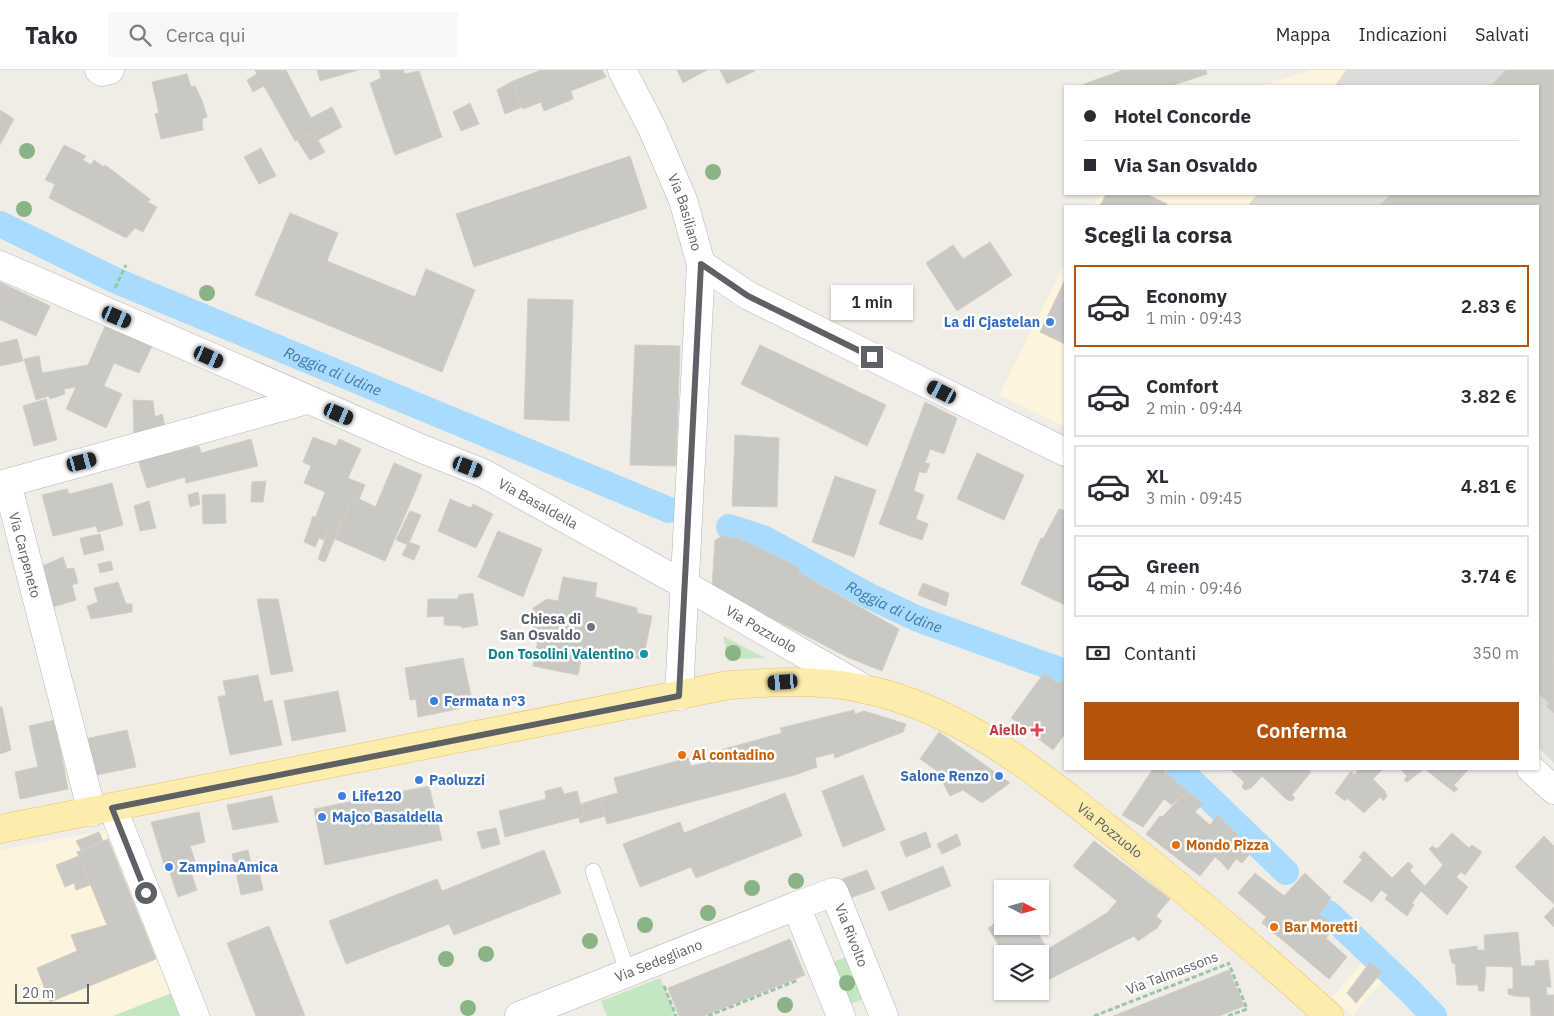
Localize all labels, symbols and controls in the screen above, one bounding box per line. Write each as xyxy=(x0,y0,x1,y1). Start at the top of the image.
search box xyxy=(108,12,458,57)
text: Tako xyxy=(25,19,78,51)
icon: search xyxy=(126,21,154,49)
text: Cerca qui xyxy=(166,23,246,47)
text: Mappa xyxy=(1276,23,1330,46)
text: Indicazioni xyxy=(1358,23,1447,46)
text: Salvati xyxy=(1475,23,1529,46)
text: Hotel Concorde xyxy=(1114,104,1251,128)
text: Via San Osvaldo xyxy=(1114,153,1257,177)
street label: Via Basiliano xyxy=(664,171,706,253)
text: Scegli la corsa xyxy=(1084,220,1232,249)
callout: 1 min xyxy=(831,284,913,320)
icon: car xyxy=(1086,284,1131,329)
text: Economy xyxy=(1146,284,1227,308)
text: 1 min xyxy=(851,292,893,312)
text: 2.83 € xyxy=(1461,294,1517,318)
car xyxy=(100,304,133,330)
text: 1 min · 09:43 xyxy=(1146,308,1242,328)
place label: La di Cjastelan xyxy=(944,313,1040,331)
marker: La di Cjastelan xyxy=(1044,316,1056,328)
water label: Roggia di Udine xyxy=(281,342,385,399)
car xyxy=(192,344,225,370)
route end xyxy=(861,346,883,368)
icon: car xyxy=(1086,374,1131,419)
text: Comfort xyxy=(1146,374,1219,398)
car xyxy=(925,379,958,405)
text: 3.82 € xyxy=(1461,384,1517,408)
text: 2 min · 09:44 xyxy=(1146,398,1242,418)
car xyxy=(322,401,355,427)
car xyxy=(65,451,98,473)
car xyxy=(451,455,484,479)
icon: car xyxy=(1086,464,1131,509)
text: XL xyxy=(1146,464,1169,488)
street label: Via Basaldella xyxy=(495,474,582,533)
text: 4.81 € xyxy=(1461,474,1517,498)
text: 3 min · 09:45 xyxy=(1146,488,1242,508)
street label: Via Carpeneto xyxy=(5,510,45,600)
icon: car xyxy=(1086,554,1131,599)
text: Green xyxy=(1146,554,1200,578)
text: 3.74 € xyxy=(1461,564,1517,588)
water label: Roggia di Udine xyxy=(843,576,945,637)
text: 4 min · 09:46 xyxy=(1146,578,1242,598)
street label: Via Pozzuolo xyxy=(722,601,800,657)
place label: Chiesa di San Osvaldo xyxy=(500,610,581,644)
marker: Chiesa di San Osvaldo xyxy=(585,621,597,633)
icon: cash xyxy=(1084,639,1112,667)
text: Contanti xyxy=(1124,641,1196,665)
text: 350 m xyxy=(1472,643,1519,663)
place label: Don Tosolini Valentino xyxy=(488,645,634,663)
marker: Don Tosolini Valentino xyxy=(638,648,650,660)
car xyxy=(767,673,798,691)
place label: Fermata n°3 xyxy=(444,692,526,710)
marker: Fermata n°3 xyxy=(428,695,440,707)
button: Conferma xyxy=(1084,702,1519,760)
place label: Aiello xyxy=(989,721,1027,739)
marker: Aiello xyxy=(1031,724,1043,736)
place label: Al contadino xyxy=(692,746,775,764)
marker: Al contadino xyxy=(676,749,688,761)
place label: Salone Renzo xyxy=(900,767,989,785)
marker: Salone Renzo xyxy=(993,770,1005,782)
place label: Paoluzzi xyxy=(429,771,485,789)
marker: Paoluzzi xyxy=(413,774,425,786)
place label: Life120 xyxy=(352,787,402,805)
marker: Life120 xyxy=(336,790,348,802)
street label: Via Pozzuolo xyxy=(1073,798,1147,862)
place label: Majco Basaldella xyxy=(332,808,443,826)
marker: Majco Basaldella xyxy=(316,811,328,823)
place label: Mondo Pizza xyxy=(1186,836,1269,854)
marker: Mondo Pizza xyxy=(1170,839,1182,851)
place label: ZampinaAmica xyxy=(179,858,278,876)
marker: ZampinaAmica xyxy=(163,861,175,873)
north arrow xyxy=(994,880,1049,935)
map controls xyxy=(994,880,1049,1000)
route start xyxy=(135,882,157,904)
street label: Via Rivolto xyxy=(831,901,872,970)
place label: Bar Moretti xyxy=(1284,918,1358,936)
marker: Bar Moretti xyxy=(1268,921,1280,933)
street label: Via Sedegliano xyxy=(612,935,705,986)
button: layers xyxy=(994,945,1049,1000)
street label: Via Talmassons xyxy=(1124,947,1221,999)
scale bar xyxy=(15,981,89,1004)
text: 20 m xyxy=(22,984,54,1002)

